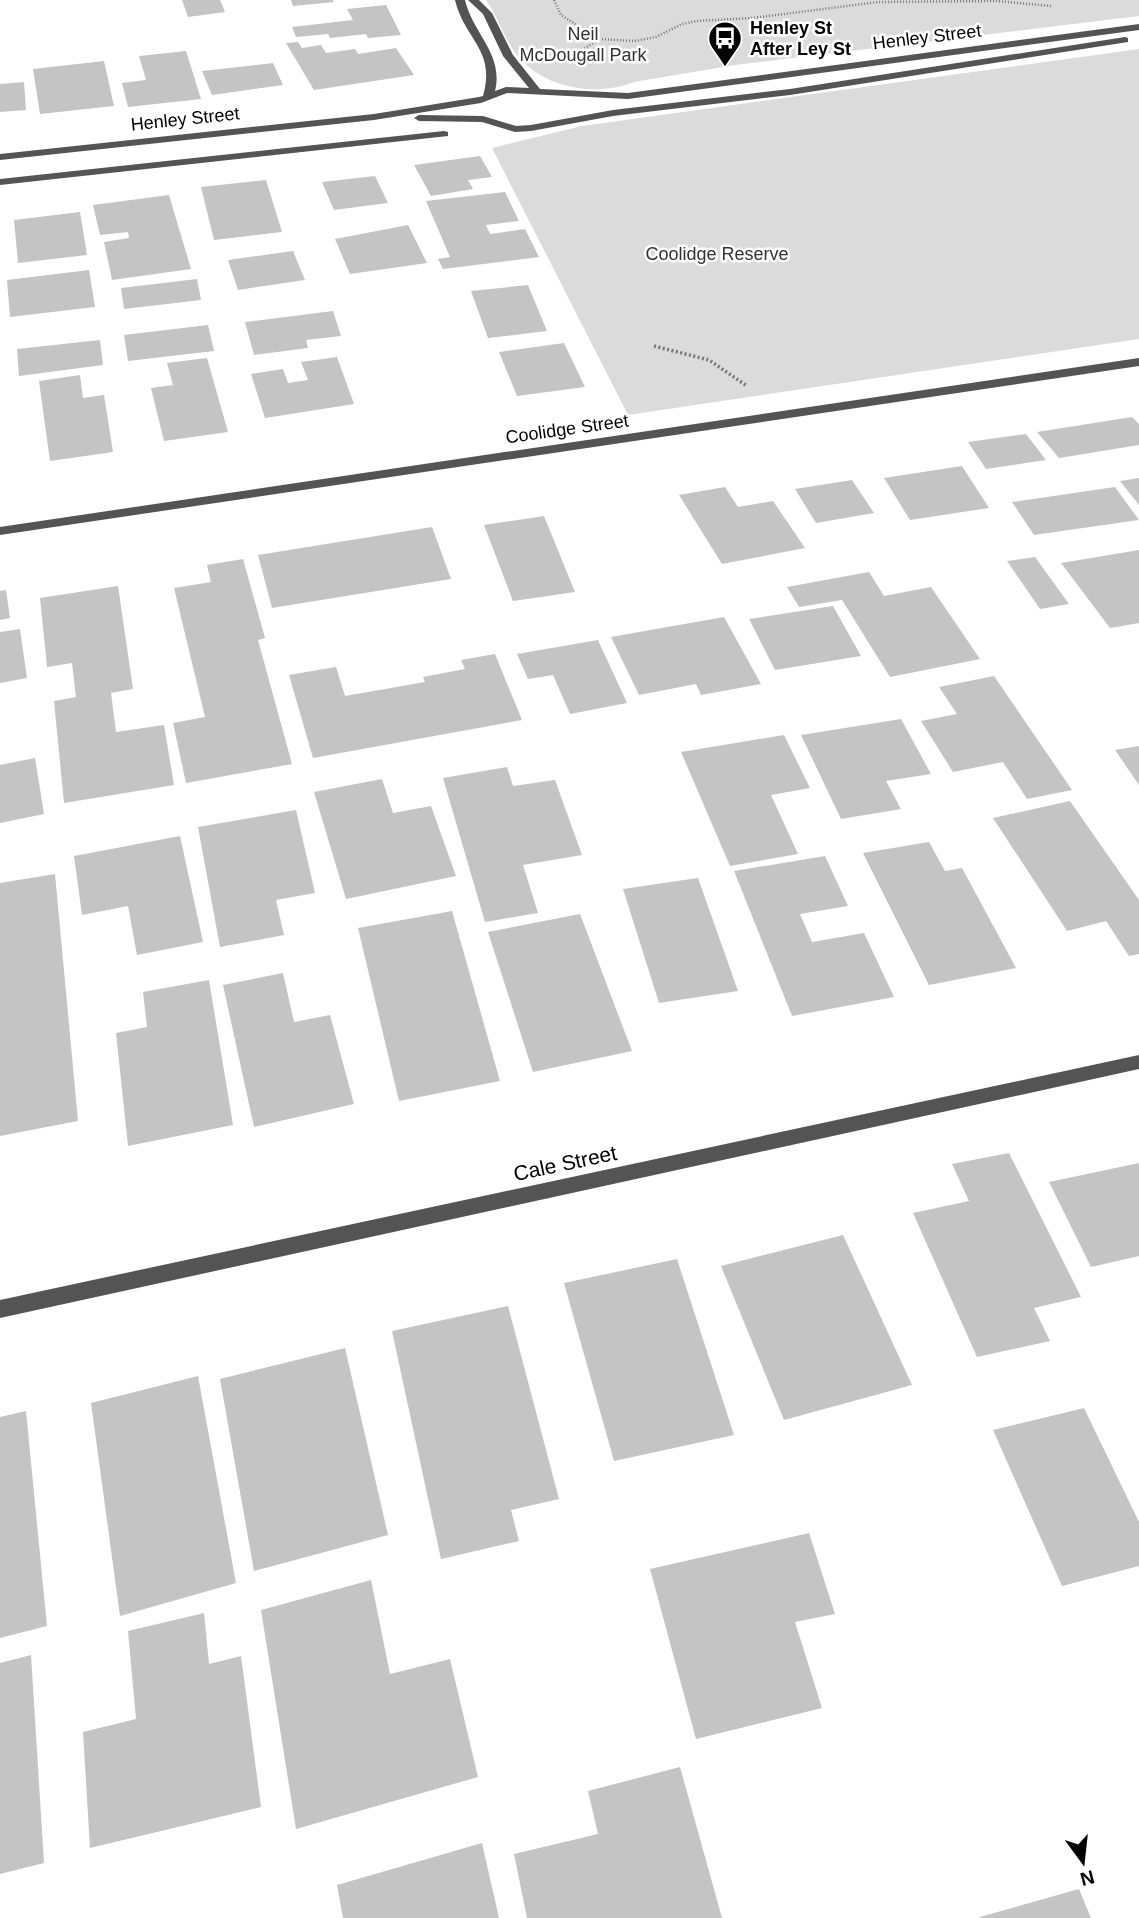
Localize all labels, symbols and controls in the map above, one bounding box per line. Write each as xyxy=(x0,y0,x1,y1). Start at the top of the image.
place label: Henley St After Ley St xyxy=(750,18,851,59)
bus stop icon: Henley St After Ley St xyxy=(706,19,744,68)
street label: Henley Street xyxy=(872,20,982,54)
park label: Neil McDougall Park xyxy=(519,24,648,65)
street label: Henley Street xyxy=(130,103,240,135)
park label: Coolidge Reserve xyxy=(645,244,789,264)
street label: Coolidge Street xyxy=(504,410,630,448)
street label: Cale Street xyxy=(511,1141,619,1185)
north arrow xyxy=(1048,1827,1118,1897)
text: N xyxy=(1078,1866,1097,1890)

